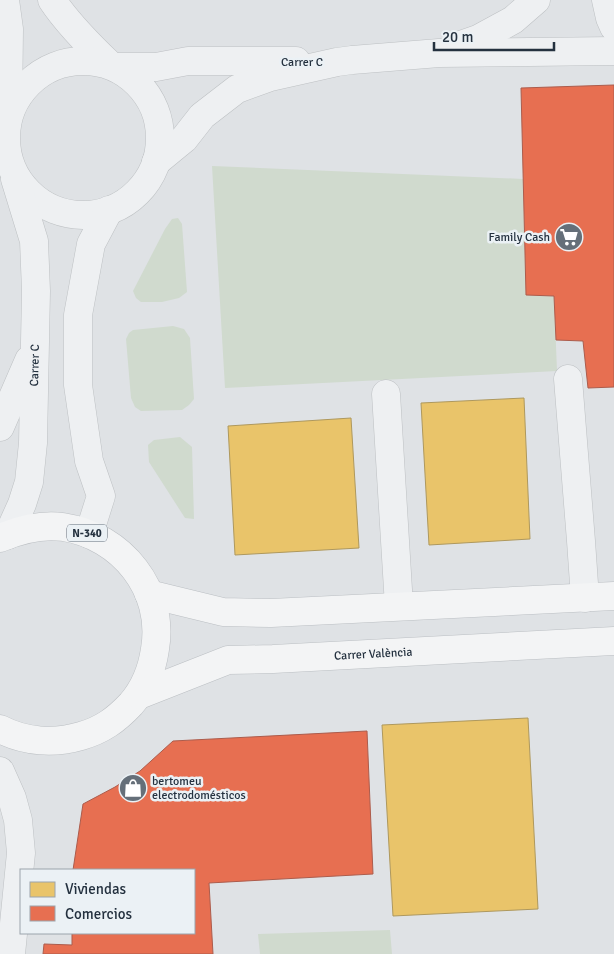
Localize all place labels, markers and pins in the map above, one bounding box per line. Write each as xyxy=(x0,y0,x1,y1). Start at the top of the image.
supermarket icon: Family Cash xyxy=(554,222,584,252)
place label: Family Cash xyxy=(489,230,550,245)
shop icon: bertomeu electrodomésticos xyxy=(118,773,148,803)
place label: bertomeu electrodomésticos xyxy=(152,774,246,803)

